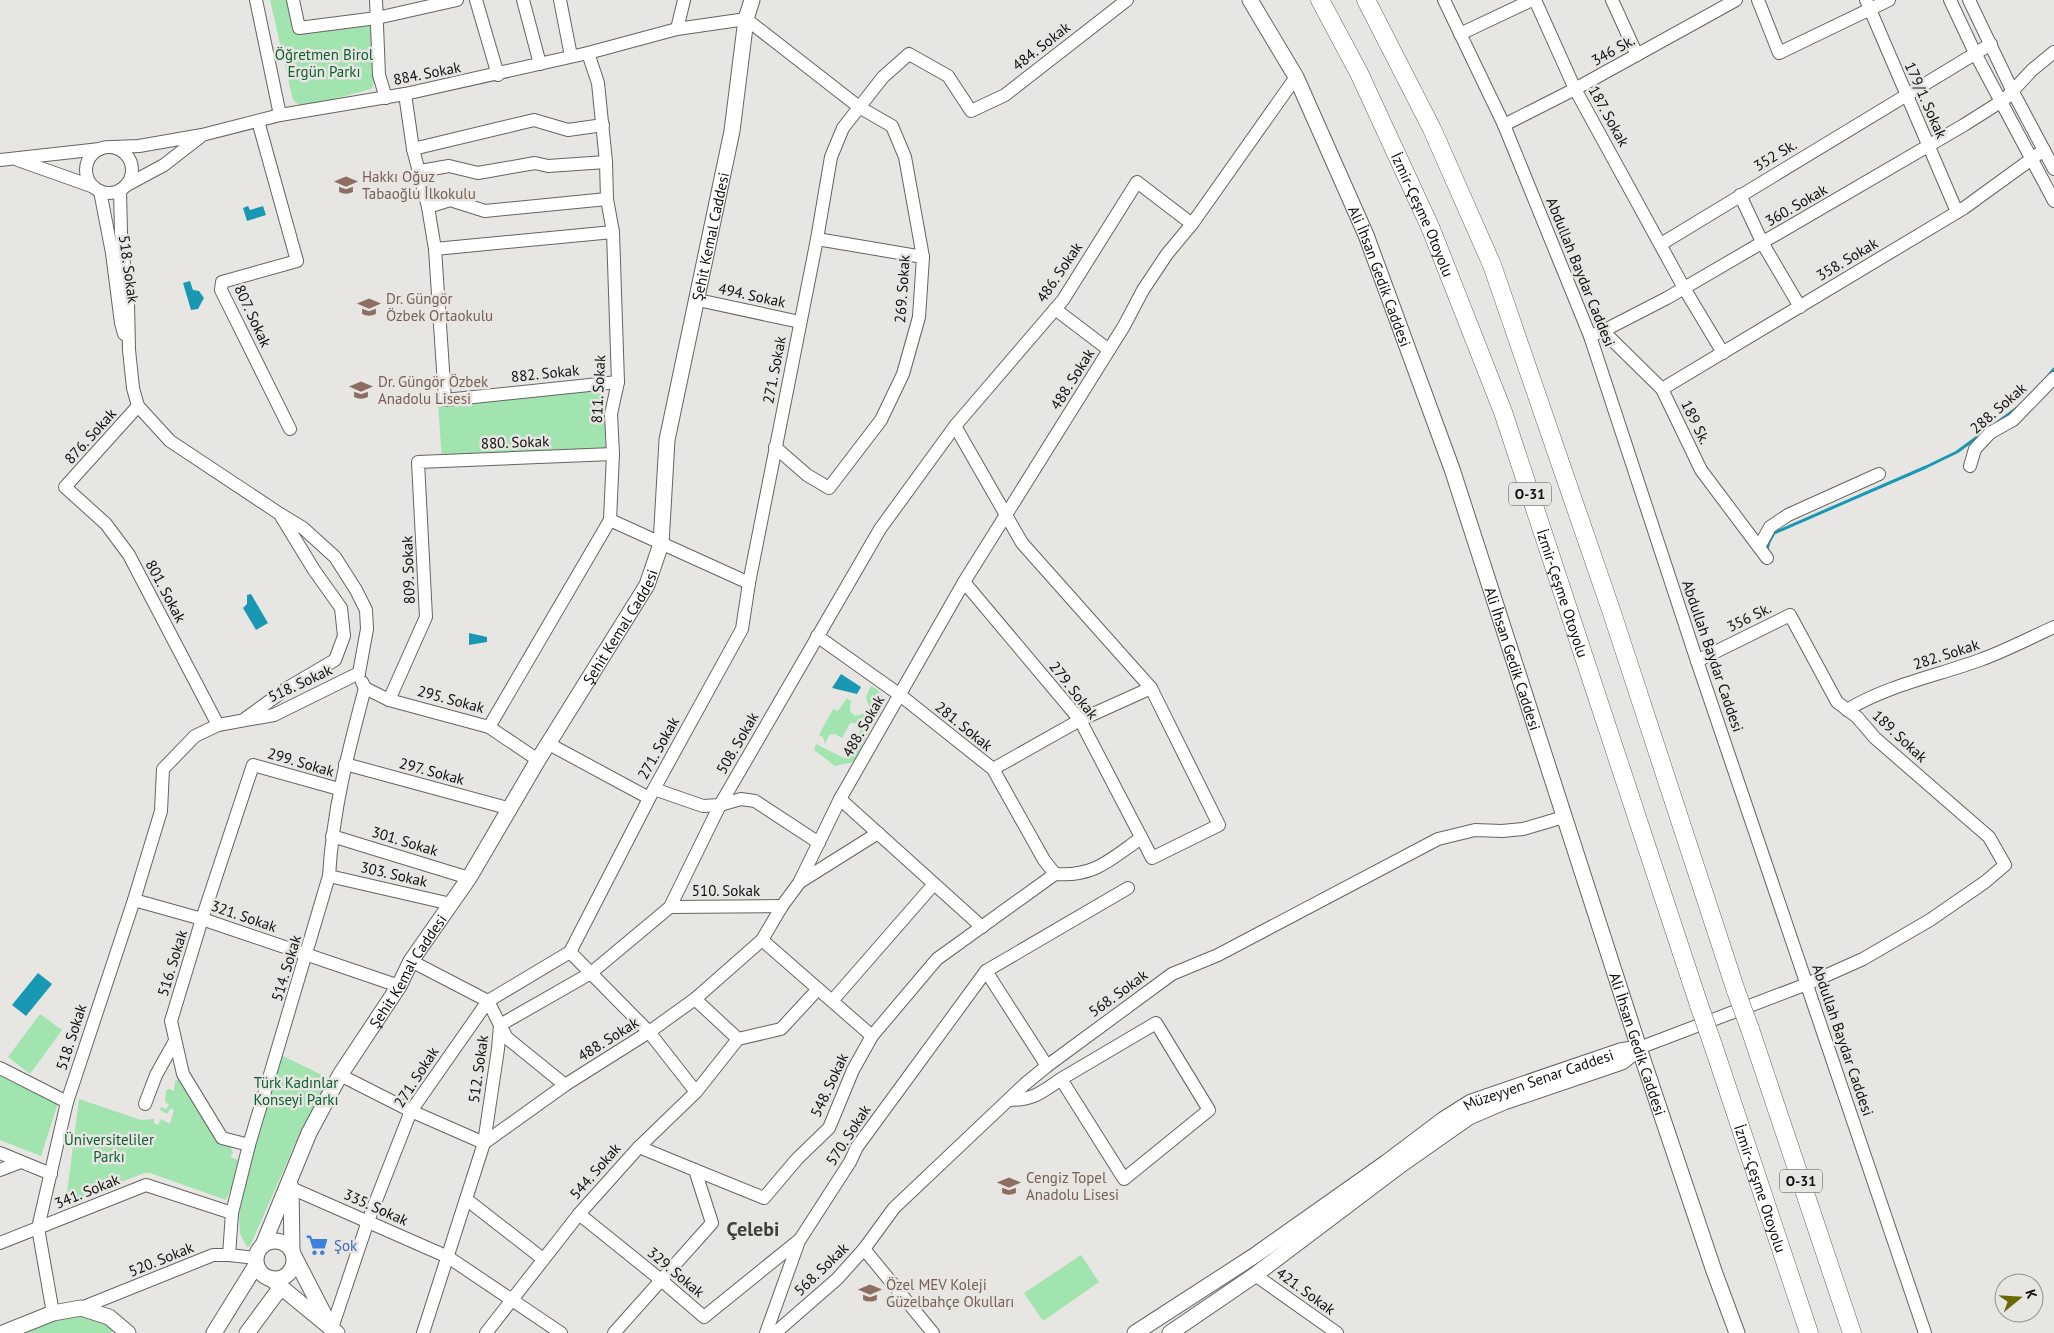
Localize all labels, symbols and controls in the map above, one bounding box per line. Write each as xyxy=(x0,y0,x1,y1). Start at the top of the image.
street label: 484. Sokak xyxy=(1008,17,1074,75)
street label: 346 Sk. xyxy=(1588,30,1638,70)
park label: Öğretmen Birol Ergün Parkı xyxy=(275,45,374,81)
street label: 884. Sokak xyxy=(392,57,463,89)
street label: 179/1. Sokak xyxy=(1901,59,1952,142)
street label: 187. Sokak xyxy=(1585,82,1634,150)
street label: 352 Sk. xyxy=(1750,135,1800,175)
street label: İzmir-Çeşme Otoyolu xyxy=(1387,149,1458,279)
place label: Hakkı Oğuz Tabaoğlu İlkokulu xyxy=(362,167,476,203)
street label: Şehit Kemal Caddesi xyxy=(687,170,733,302)
school or university icon: Hakkı Oğuz Tabaoğlu İlkokulu xyxy=(333,172,359,198)
street label: 360. Sokak xyxy=(1762,179,1831,230)
street label: Abdullah Baydar Caddesi xyxy=(1542,195,1620,349)
street label: Ali İhsan Gedik Caddesi xyxy=(1345,203,1416,349)
street label: 358. Sokak xyxy=(1813,233,1882,285)
street label: 518. Sokak xyxy=(115,234,143,305)
street label: 486. Sokak xyxy=(1032,238,1086,306)
street label: 269. Sokak xyxy=(890,253,914,324)
street label: 494. Sokak xyxy=(717,279,788,312)
street label: 807. Sokak xyxy=(230,282,276,351)
place label: Dr. Güngör Özbek Ortaokulu xyxy=(386,289,493,325)
school or university icon: Dr. Güngör Özbek Ortaokulu xyxy=(356,294,382,320)
street label: 271. Sokak xyxy=(758,334,790,405)
street label: 488. Sokak xyxy=(1046,344,1099,413)
street label: 811. Sokak xyxy=(587,354,609,424)
street label: 882. Sokak xyxy=(510,360,581,386)
place label: Dr. Güngör Özbek Anadolu Lisesi xyxy=(378,372,489,408)
school or university icon: Dr. Güngör Özbek Anadolu Lisesi xyxy=(348,377,374,403)
street label: 288. Sokak xyxy=(1966,378,2031,438)
street label: 189 Sk. xyxy=(1677,397,1715,447)
street label: 876. Sokak xyxy=(60,404,120,468)
street label: 880. Sokak xyxy=(480,431,550,453)
road number: O-31 xyxy=(1509,482,1551,506)
street label: İzmir-Çeşme Otoyolu xyxy=(1533,526,1593,660)
street label: 809. Sokak xyxy=(397,535,419,605)
street label: 801. Sokak xyxy=(142,556,191,626)
street label: Şehit Kemal Caddesi xyxy=(578,567,661,688)
street label: Abdullah Baydar Caddesi xyxy=(1678,578,1748,734)
street label: Ali İhsan Gedik Caddesi xyxy=(1481,585,1545,733)
street label: 356 Sk. xyxy=(1724,598,1774,636)
street label: 282. Sokak xyxy=(1911,634,1982,674)
street label: 279. Sokak xyxy=(1045,657,1103,723)
street label: 518. Sokak xyxy=(265,660,336,706)
street label: 295. Sokak xyxy=(416,681,487,717)
street label: 488. Sokak xyxy=(838,691,889,760)
street label: 281. Sokak xyxy=(931,697,997,755)
street label: 189. Sokak xyxy=(1869,706,1932,767)
street label: 508. Sokak xyxy=(712,708,763,777)
street label: 271. Sokak xyxy=(633,713,683,783)
street label: 299. Sokak xyxy=(266,743,337,781)
street label: 297. Sokak xyxy=(397,753,467,789)
street label: 301. Sokak xyxy=(370,822,441,860)
street label: 303. Sokak xyxy=(359,857,430,891)
street label: 510. Sokak xyxy=(692,881,761,900)
street label: 321. Sokak xyxy=(209,896,280,936)
street label: Şehit Kemal Caddesi xyxy=(365,910,450,1031)
street label: 516. Sokak xyxy=(153,927,191,998)
street label: 514. Sokak xyxy=(267,932,305,1003)
street label: Abdullah Baydar Caddesi xyxy=(1808,962,1878,1118)
street label: 568. Sokak xyxy=(1085,965,1152,1021)
street label: Ali İhsan Gedik Caddesi xyxy=(1606,970,1670,1118)
street label: 518. Sokak xyxy=(51,1001,91,1072)
street label: 488. Sokak xyxy=(574,1012,643,1065)
street label: 512. Sokak xyxy=(464,1033,492,1104)
street label: 271. Sokak xyxy=(389,1042,443,1111)
street label: Müzeyyen Senar Caddesi xyxy=(1459,1044,1616,1114)
street label: 548. Sokak xyxy=(806,1049,852,1120)
park label: Türk Kadınlar Konseyi Parkı xyxy=(254,1073,338,1109)
street label: 570. Sokak xyxy=(821,1100,875,1169)
street label: İzmir-Çeşme Otoyolu xyxy=(1731,1122,1791,1255)
park label: Üniversiteliler Parkı xyxy=(64,1130,154,1166)
street label: 544. Sokak xyxy=(565,1138,625,1203)
place label: Cengiz Topel Anadolu Lisesi xyxy=(1026,1168,1119,1204)
street label: 341. Sokak xyxy=(52,1169,123,1213)
road number: O-31 xyxy=(1780,1170,1822,1192)
school or university icon: Cengiz Topel Anadolu Lisesi xyxy=(996,1173,1022,1199)
street label: 335. Sokak xyxy=(341,1184,412,1230)
district label: Çelebi xyxy=(727,1216,779,1242)
supermarket icon: Şok xyxy=(304,1232,330,1258)
place label: Şok xyxy=(334,1236,358,1255)
street label: 520. Sokak xyxy=(126,1237,197,1281)
street label: 568. Sokak xyxy=(790,1238,853,1300)
street label: 329. Sokak xyxy=(644,1243,709,1302)
street label: 421. Sokak xyxy=(1273,1263,1340,1319)
north arrow xyxy=(1994,1273,2044,1323)
place label: Özel MEV Koleji Güzelbahçe Okulları xyxy=(886,1275,1014,1311)
school or university icon: Özel MEV Koleji Güzelbahçe Okulları xyxy=(857,1280,883,1306)
text: K xyxy=(2021,1287,2041,1301)

